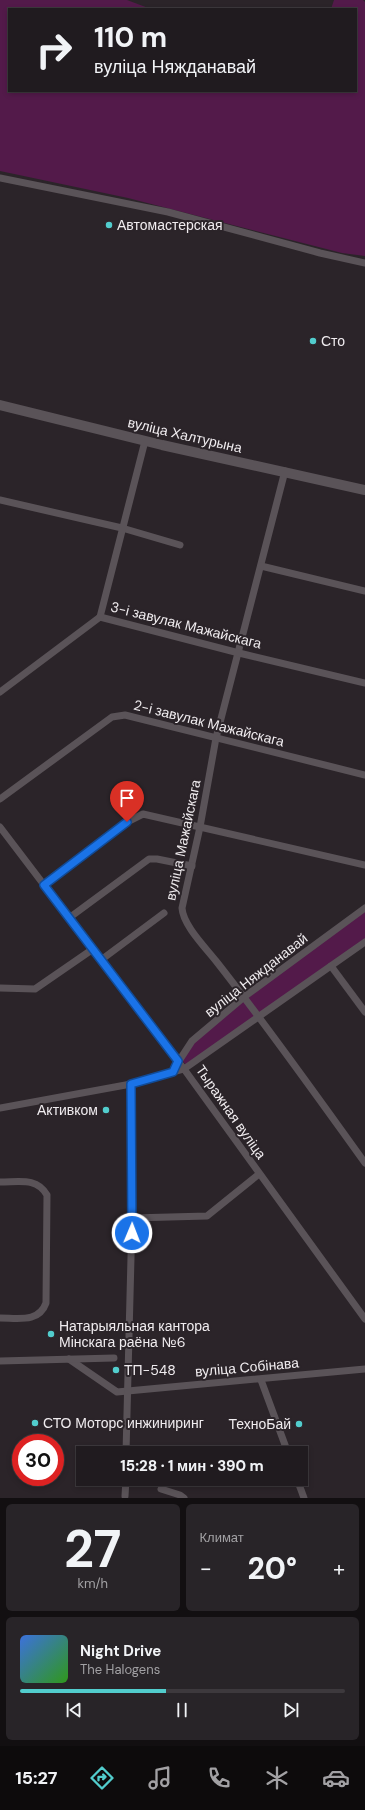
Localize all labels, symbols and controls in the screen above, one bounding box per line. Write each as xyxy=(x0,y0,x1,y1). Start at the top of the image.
text: 110 m xyxy=(94,19,167,56)
icon: right xyxy=(28,24,80,76)
text: вуліца Няжданавай xyxy=(94,55,256,79)
place label: Автомастерская xyxy=(117,216,223,234)
marker: Автомастерская xyxy=(104,220,114,230)
place label: Сто xyxy=(321,332,345,350)
marker: Сто xyxy=(308,336,318,346)
street label: вуліца Халтурына xyxy=(126,413,244,457)
street label: 3-і завулак Мажайскага xyxy=(109,598,264,653)
street label: 2-і завулак Мажайскага xyxy=(132,696,286,750)
street label: вуліца Мажайскага xyxy=(161,778,205,902)
pin xyxy=(110,781,144,822)
icon: arrive xyxy=(116,787,138,809)
street label: вуліца Няжданавай xyxy=(201,929,311,1021)
street label: Тыражная вуліца xyxy=(192,1062,270,1163)
place label: Активком xyxy=(37,1101,98,1119)
marker: Активком xyxy=(101,1105,111,1115)
position arrow xyxy=(111,1212,153,1254)
place label: Натарыяльная кантора Мінскага раёна №6 xyxy=(59,1317,210,1351)
marker: Натарыяльная кантора Мінскага раёна №6 xyxy=(46,1329,56,1339)
street label: вуліца Собінава xyxy=(194,1353,300,1381)
place label: ТП-548 xyxy=(124,1361,176,1379)
marker: ТП-548 xyxy=(111,1365,121,1375)
place label: СТО Моторс инжиниринг xyxy=(43,1414,204,1432)
place label: ТехноБай xyxy=(228,1415,291,1433)
marker: СТО Моторс инжиниринг xyxy=(30,1418,40,1428)
marker: ТехноБай xyxy=(294,1419,304,1429)
speed limit sign: 30 xyxy=(12,1434,64,1486)
text: 15:28 · 1 мин · 390 m xyxy=(120,1456,264,1476)
text: 27 xyxy=(64,1515,122,1583)
text: Климат xyxy=(200,1529,244,1546)
text: 20° xyxy=(248,1549,297,1588)
text: − xyxy=(200,1554,212,1583)
text: + xyxy=(333,1554,345,1583)
text: km/h xyxy=(77,1575,108,1592)
text: Night Drive xyxy=(80,1641,161,1661)
text: The Halogens xyxy=(80,1661,160,1678)
icon: previous xyxy=(63,1699,85,1721)
icon: pause xyxy=(171,1699,193,1721)
icon: next xyxy=(280,1699,302,1721)
icon: directions xyxy=(88,1764,116,1792)
icon: music xyxy=(146,1764,174,1792)
icon: phone xyxy=(205,1764,233,1792)
icon: climate xyxy=(263,1764,291,1792)
icon: car xyxy=(322,1764,350,1792)
text: 15:27 xyxy=(15,1766,57,1790)

